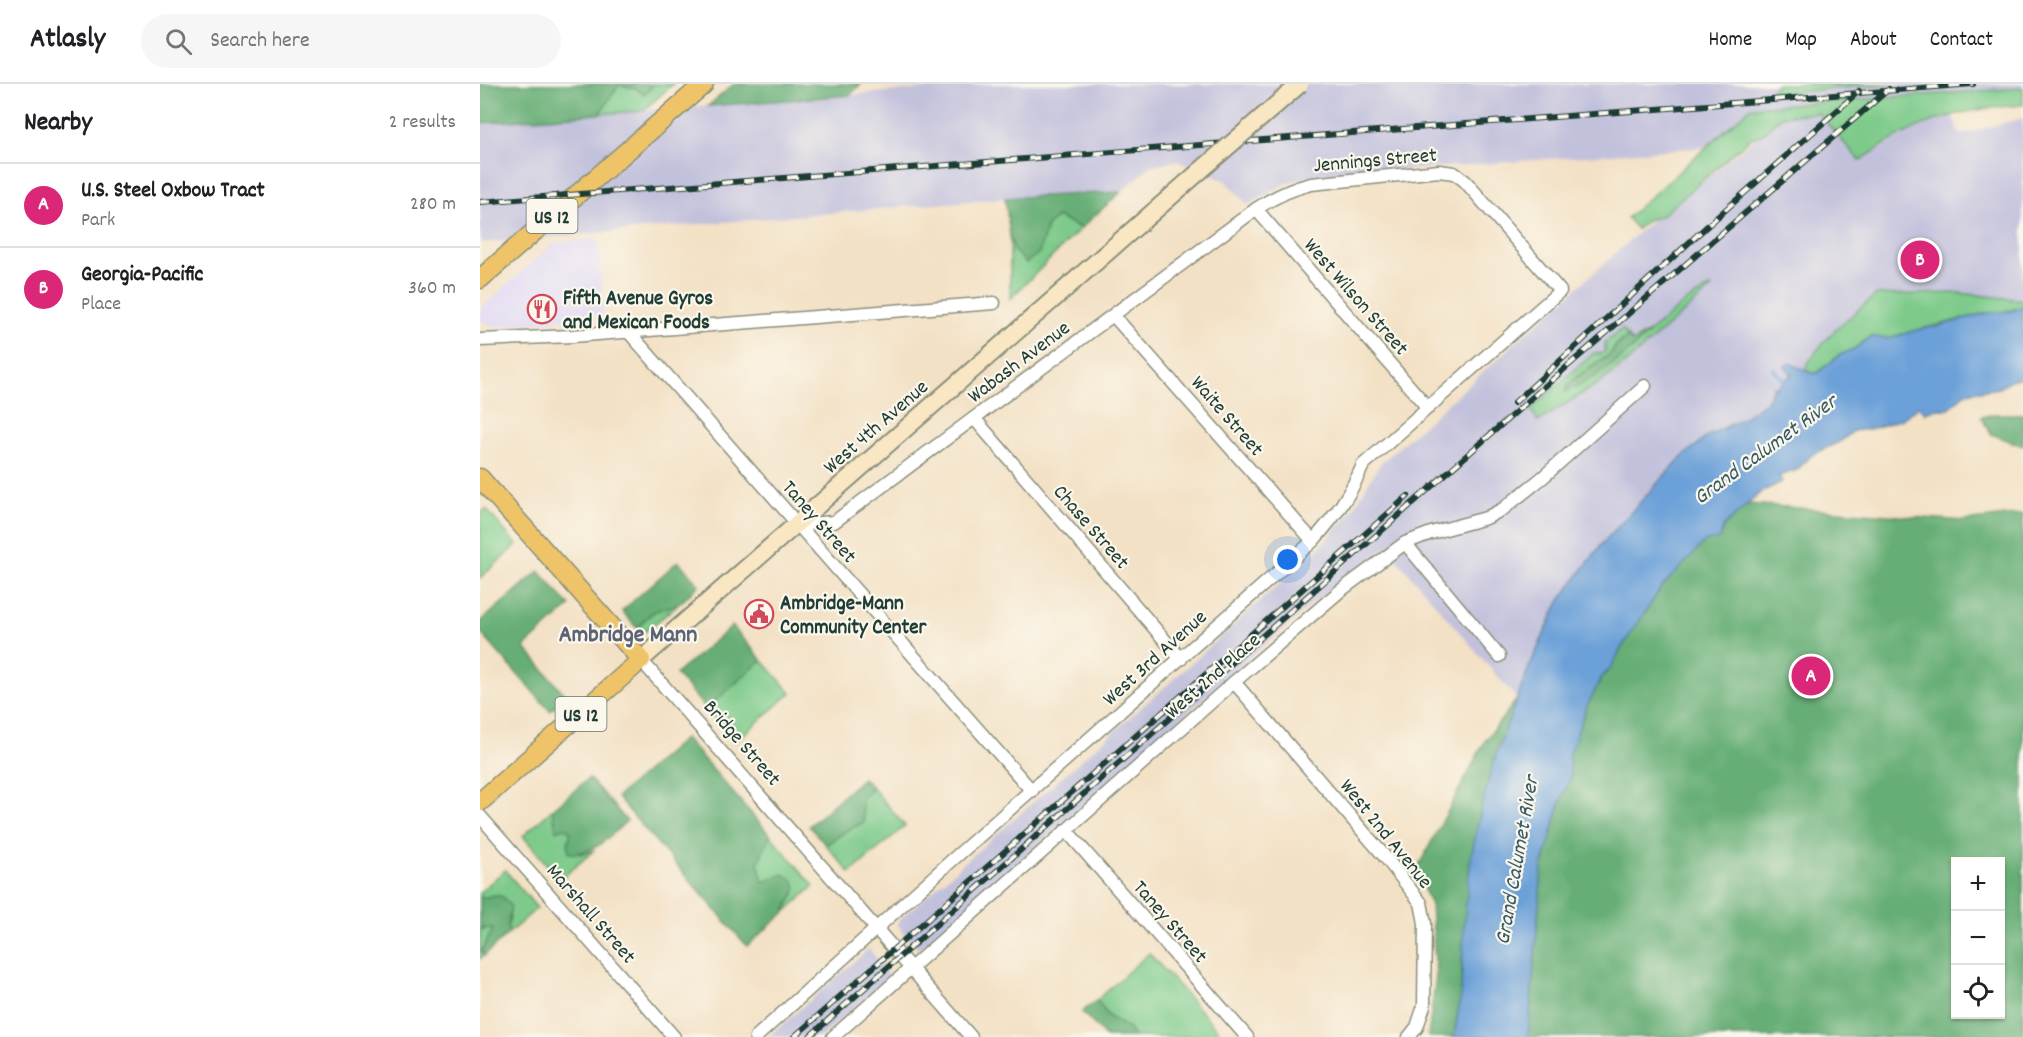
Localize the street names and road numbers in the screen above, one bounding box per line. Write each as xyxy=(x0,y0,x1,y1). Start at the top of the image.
street label: Jennings Street xyxy=(1312,142,1438,182)
road number: US 12 xyxy=(526,199,578,233)
street label: West Wilson Street xyxy=(1295,233,1415,364)
street label: Wabash Avenue xyxy=(962,315,1077,412)
street label: Waite Street xyxy=(1182,370,1270,464)
street label: West 4th Avenue xyxy=(818,374,936,483)
street label: Taney Street xyxy=(773,475,863,571)
street label: Chase Street xyxy=(1044,479,1135,577)
street label: West 3rd Avenue xyxy=(1097,604,1215,715)
street label: West 2nd Place xyxy=(1159,627,1268,727)
street label: Bridge Street xyxy=(695,694,787,794)
road number: US 12 xyxy=(556,697,606,731)
street label: West 2nd Avenue xyxy=(1331,774,1438,896)
street label: Marshall Street xyxy=(538,858,642,972)
street label: Taney Street xyxy=(1124,875,1214,971)

